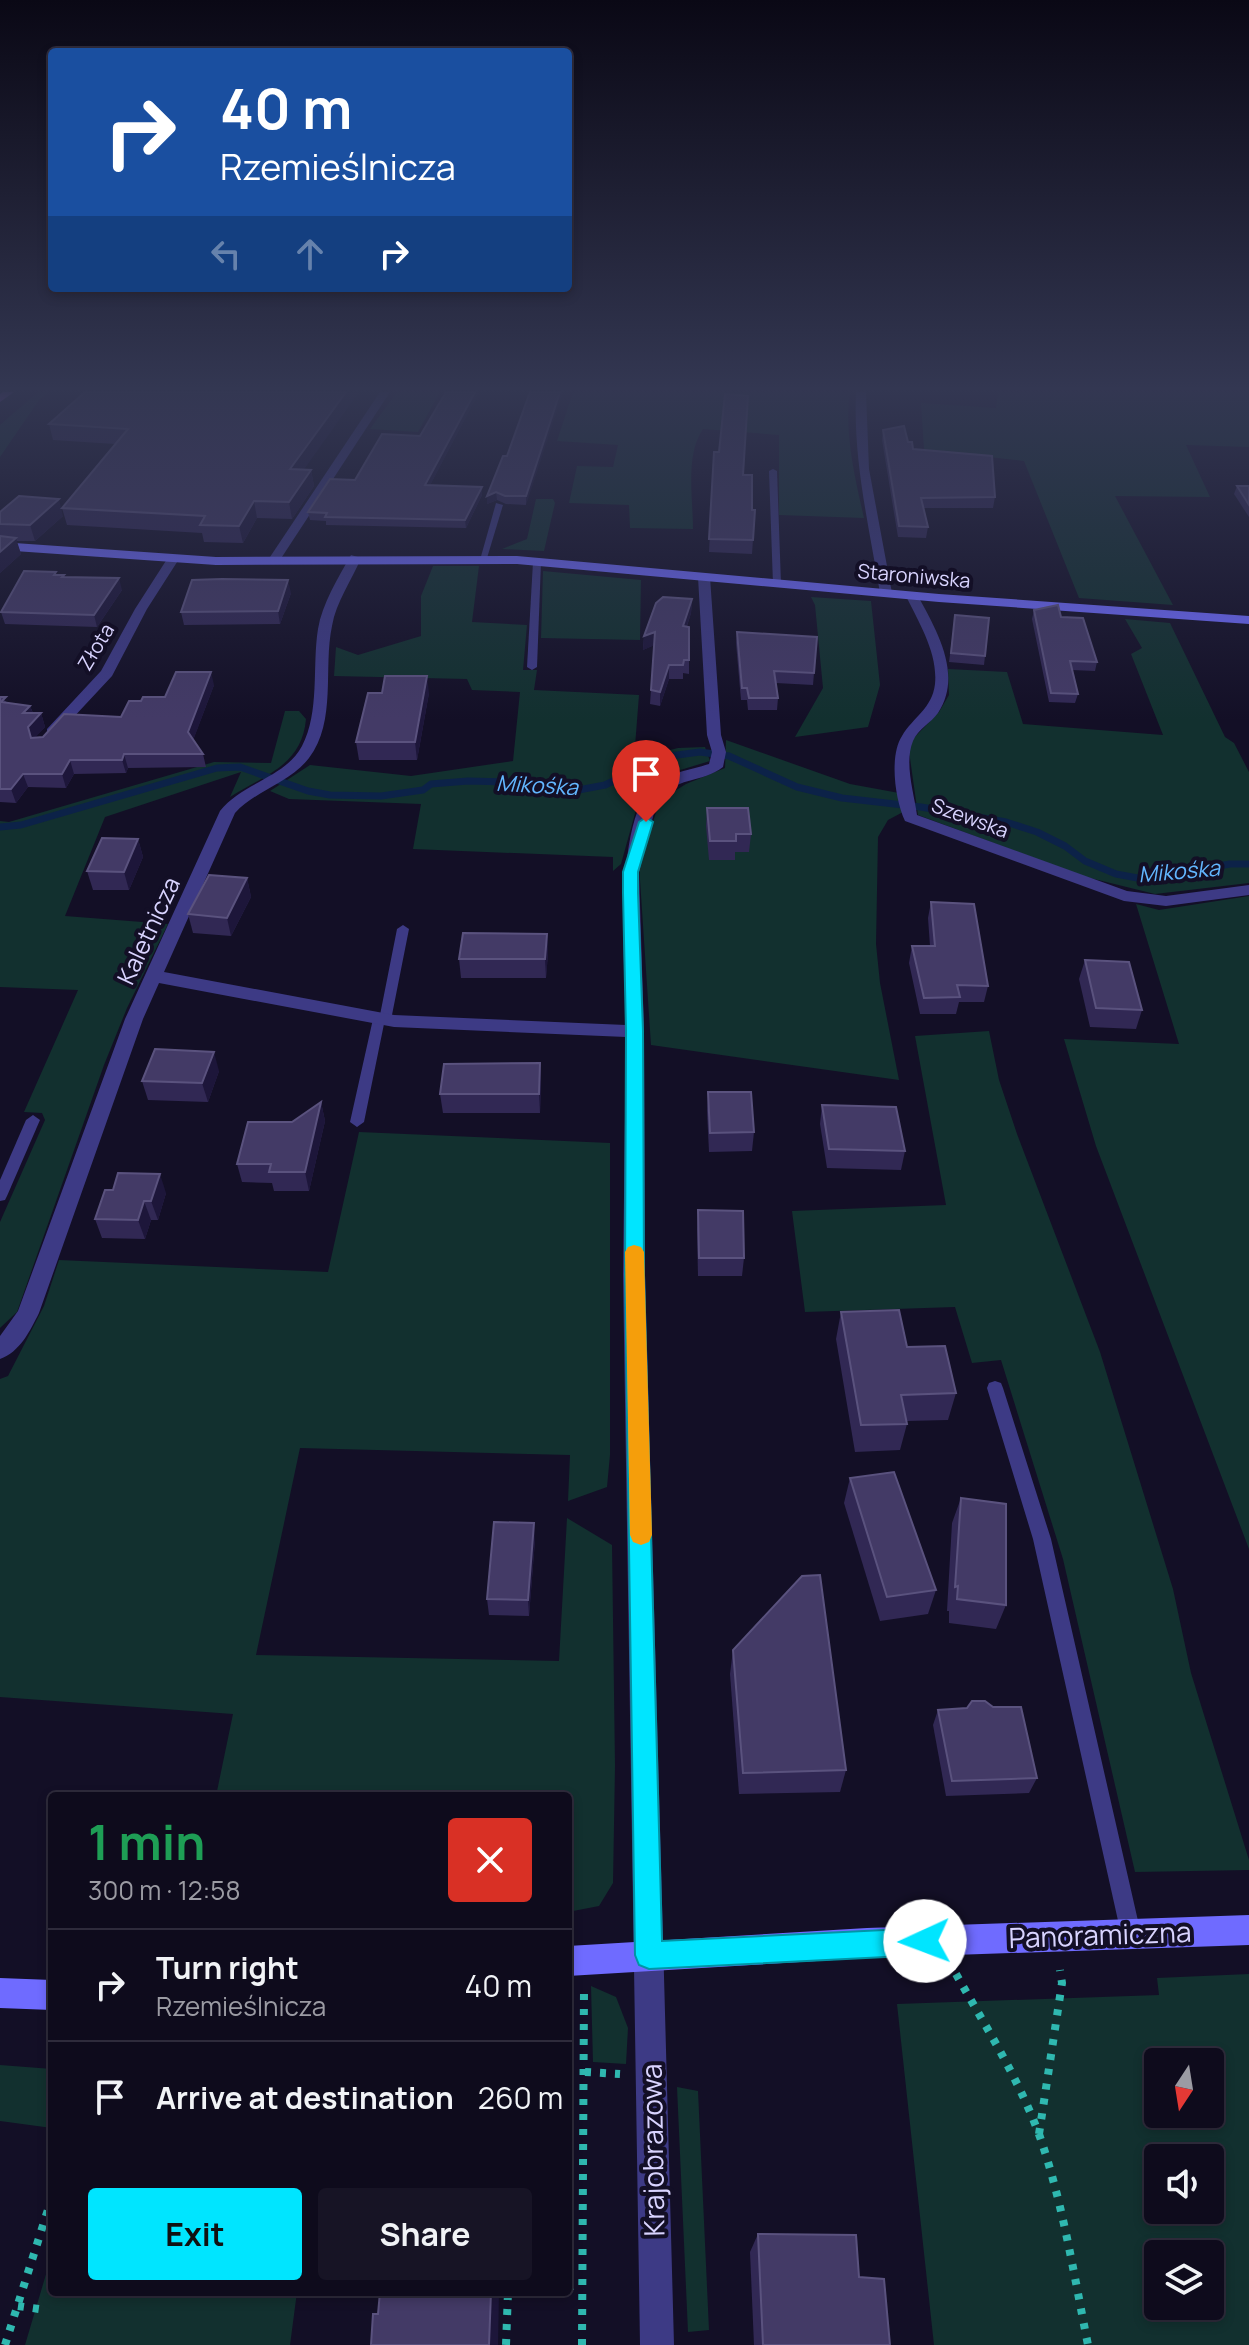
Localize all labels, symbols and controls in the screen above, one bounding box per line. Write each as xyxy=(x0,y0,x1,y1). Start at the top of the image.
text: 40 m xyxy=(220,69,352,146)
icon: right xyxy=(88,80,192,184)
text: Rzemieślnicza xyxy=(220,142,456,191)
icon: left xyxy=(204,232,248,276)
icon: ahead xyxy=(288,232,332,276)
icon: right xyxy=(372,232,416,276)
street label: Staroniwska xyxy=(856,557,972,594)
street label: Złota xyxy=(71,618,120,675)
pin xyxy=(612,740,680,822)
icon: arrive xyxy=(624,752,668,796)
water label: Mikośka xyxy=(495,768,580,802)
street label: Szewska xyxy=(928,791,1012,844)
water label: Mikośka xyxy=(1137,852,1223,890)
street label: Kaletnicza xyxy=(108,871,187,990)
text: 1 min xyxy=(88,1809,205,1874)
button: close xyxy=(448,1818,532,1902)
text: 300 m · 12:58 xyxy=(88,1872,240,1908)
position arrow xyxy=(883,1899,967,1983)
street label: Panoramiczna xyxy=(1008,1912,1192,1956)
text: Turn right xyxy=(156,1947,299,1988)
icon: right xyxy=(88,1963,132,2007)
text: 40 m xyxy=(465,1965,532,2006)
text: Rzemieślnicza xyxy=(156,1988,326,2024)
north arrow xyxy=(1144,2048,1224,2128)
map controls xyxy=(1144,2048,1224,2320)
street label: Krajobrazowa xyxy=(631,2063,673,2237)
icon: arrive xyxy=(88,2075,132,2119)
text: Arrive at destination xyxy=(156,2077,454,2118)
text: 260 m xyxy=(478,2077,563,2118)
button: sound xyxy=(1144,2144,1224,2224)
button: Exit xyxy=(88,2188,302,2280)
button: Share xyxy=(318,2188,532,2280)
button: layers xyxy=(1144,2240,1224,2320)

